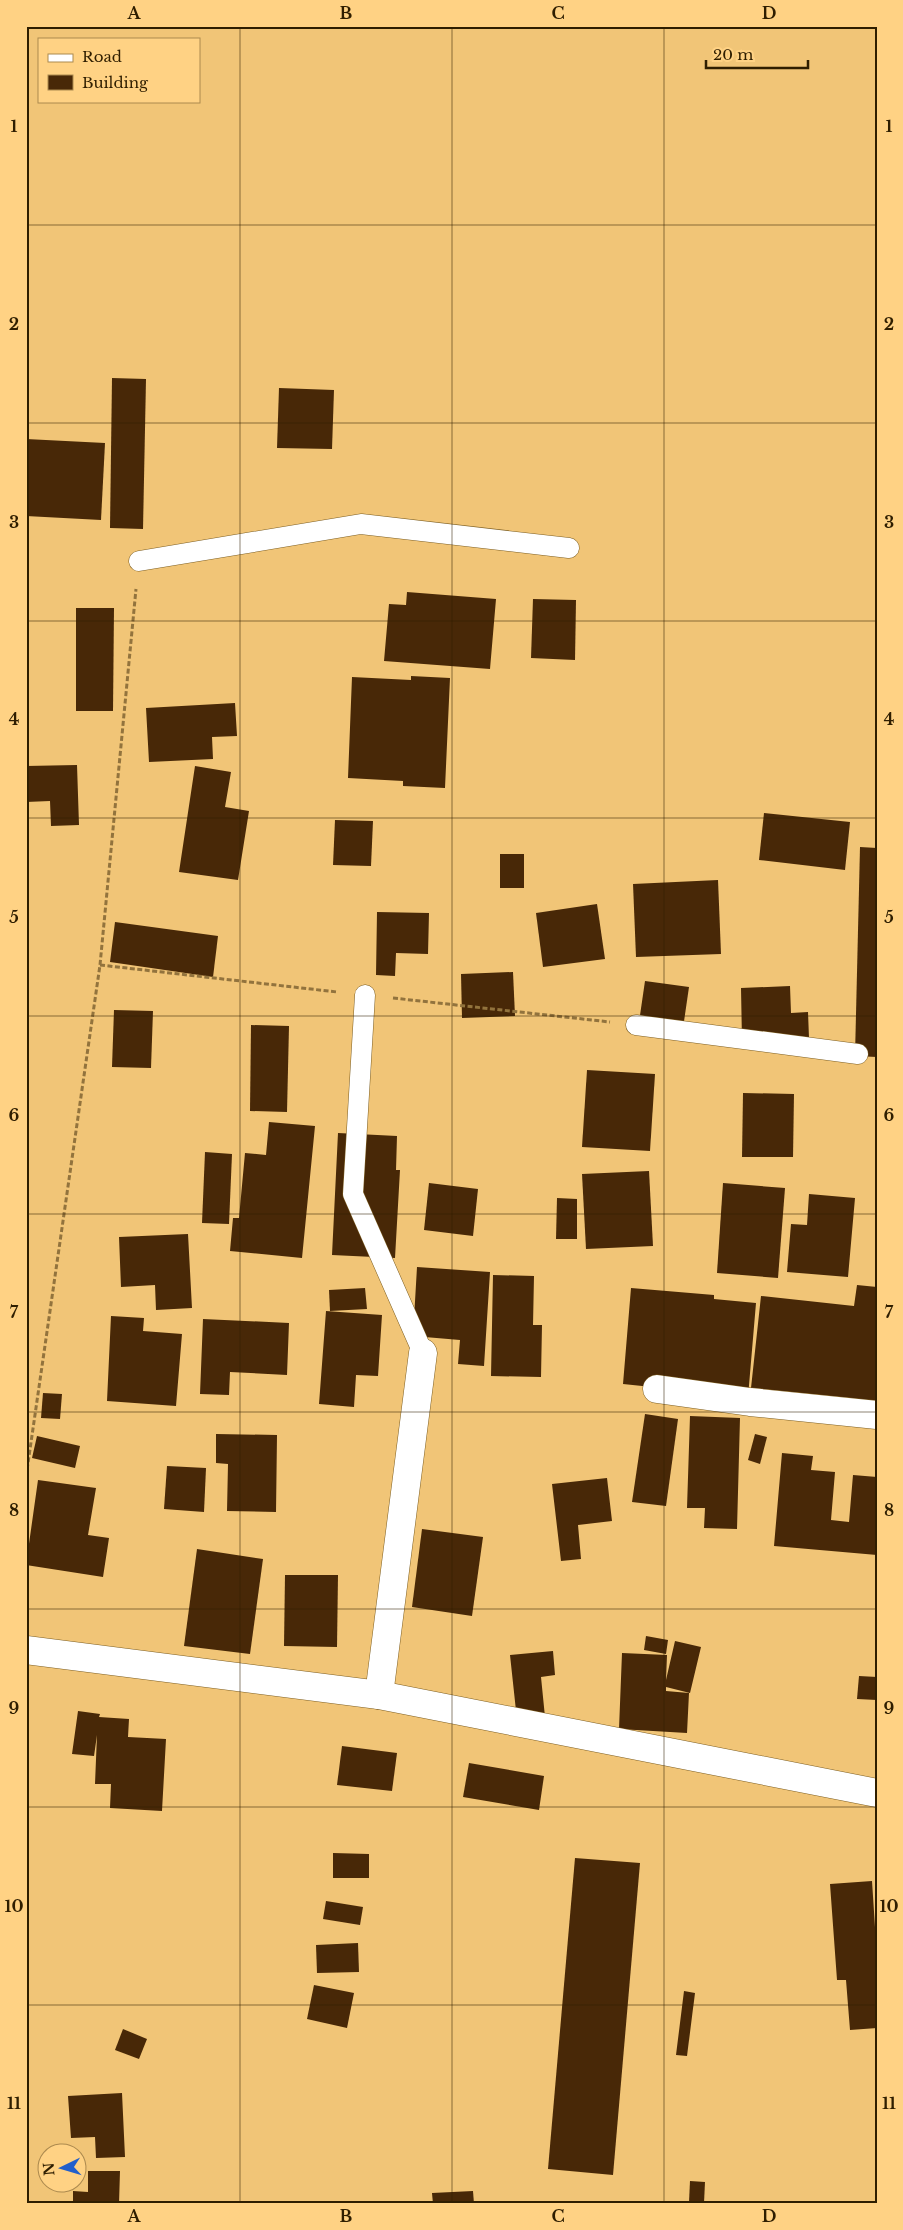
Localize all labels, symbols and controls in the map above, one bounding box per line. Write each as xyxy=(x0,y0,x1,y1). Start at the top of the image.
text: A xyxy=(127,3,142,23)
text: B xyxy=(340,3,353,23)
text: C xyxy=(551,3,565,23)
text: D xyxy=(762,3,776,23)
legend xyxy=(38,38,200,102)
scale bar xyxy=(706,38,808,70)
text: 20 m xyxy=(713,45,753,64)
text: Road xyxy=(82,47,122,66)
text: Building xyxy=(82,73,149,92)
text: 1 xyxy=(11,116,18,136)
text: 1 xyxy=(886,116,893,136)
text: 2 xyxy=(9,314,19,334)
text: 2 xyxy=(884,314,894,334)
text: 3 xyxy=(9,512,19,532)
text: 3 xyxy=(884,512,894,532)
text: 4 xyxy=(9,709,19,729)
text: 4 xyxy=(884,709,894,729)
text: 5 xyxy=(9,907,19,927)
text: 5 xyxy=(884,907,894,927)
text: 6 xyxy=(9,1105,20,1125)
text: 6 xyxy=(884,1105,895,1125)
text: 7 xyxy=(10,1302,19,1322)
text: 7 xyxy=(885,1302,894,1322)
text: 8 xyxy=(9,1500,19,1520)
text: 8 xyxy=(884,1500,894,1520)
text: 9 xyxy=(9,1698,20,1718)
text: 9 xyxy=(884,1698,895,1718)
text: 10 xyxy=(4,1896,24,1916)
text: 10 xyxy=(879,1896,899,1916)
text: 11 xyxy=(7,2093,21,2113)
text: 11 xyxy=(882,2093,896,2113)
north arrow xyxy=(38,2142,88,2192)
text: N xyxy=(40,2162,59,2176)
text: A xyxy=(127,2206,142,2226)
text: B xyxy=(340,2206,353,2226)
text: C xyxy=(551,2206,565,2226)
text: D xyxy=(762,2206,776,2226)

